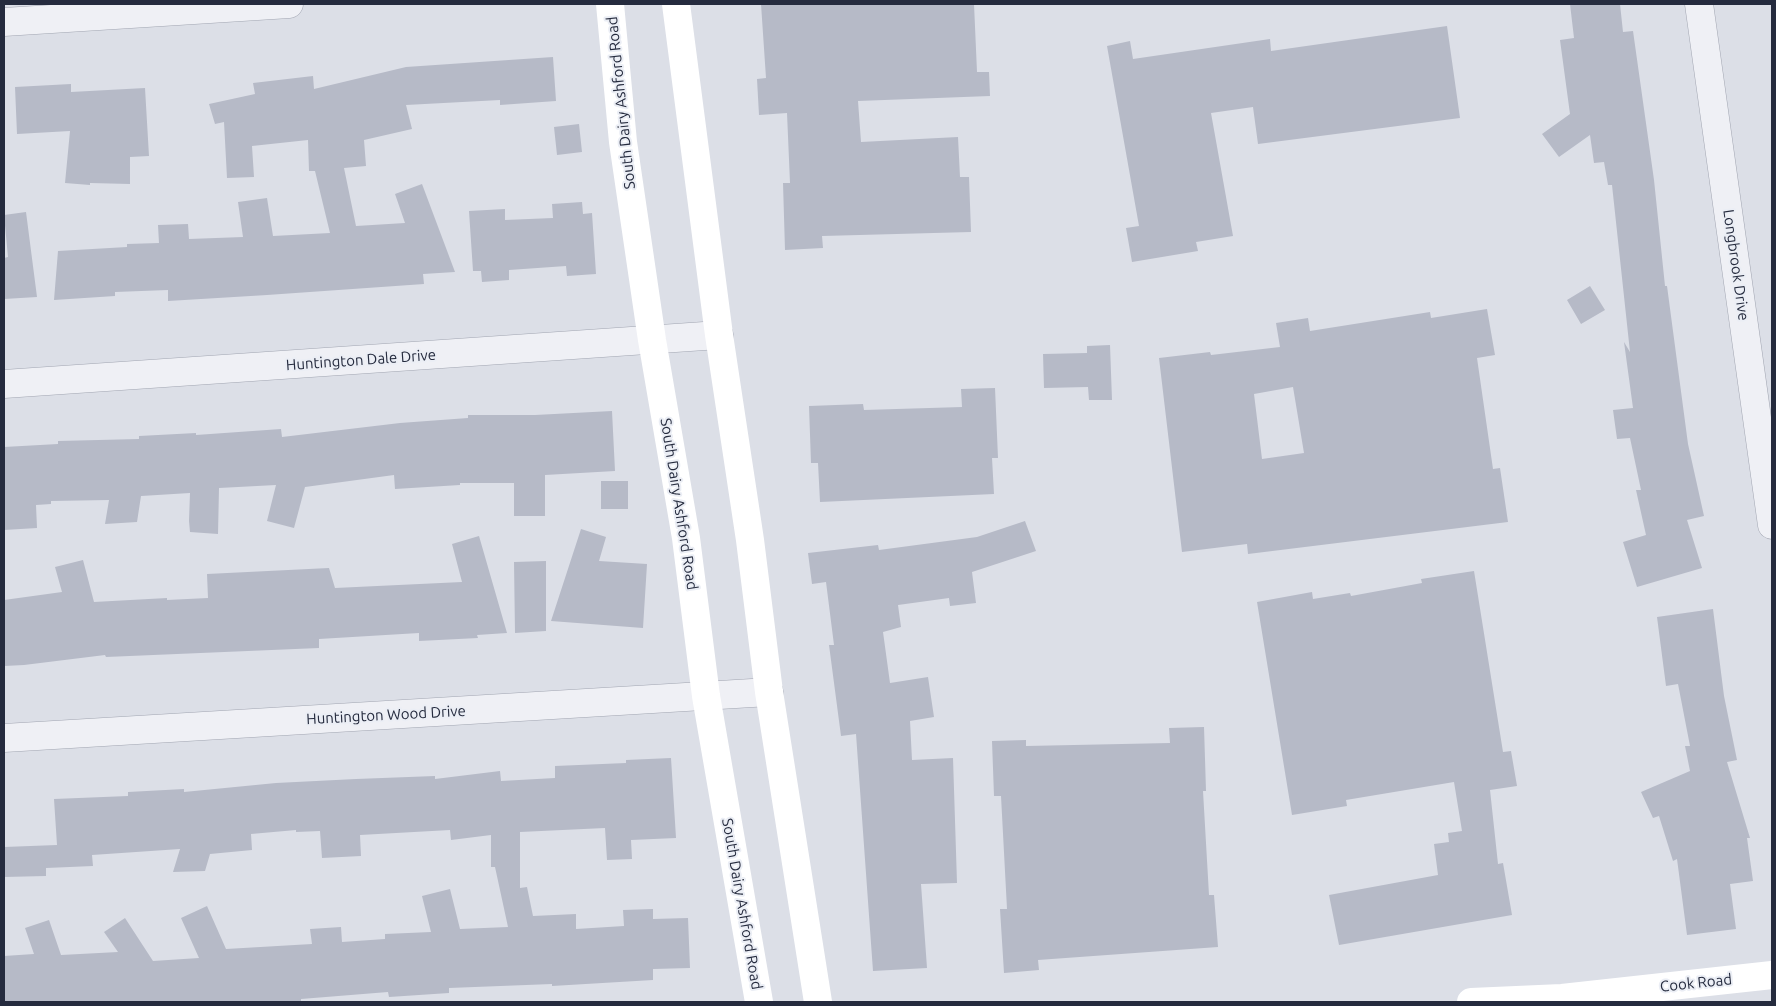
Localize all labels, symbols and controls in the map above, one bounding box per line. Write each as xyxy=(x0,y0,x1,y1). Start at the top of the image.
street label: South Dairy Ashford Road xyxy=(603,16,639,190)
street label: Longbrook Drive xyxy=(1719,208,1753,322)
street label: Huntington Dale Drive xyxy=(285,346,437,374)
street label: South Dairy Ashford Road xyxy=(657,417,701,591)
street label: Huntington Wood Drive xyxy=(306,702,466,728)
street label: South Dairy Ashford Road xyxy=(718,817,766,991)
street label: Cook Road xyxy=(1659,970,1733,996)

